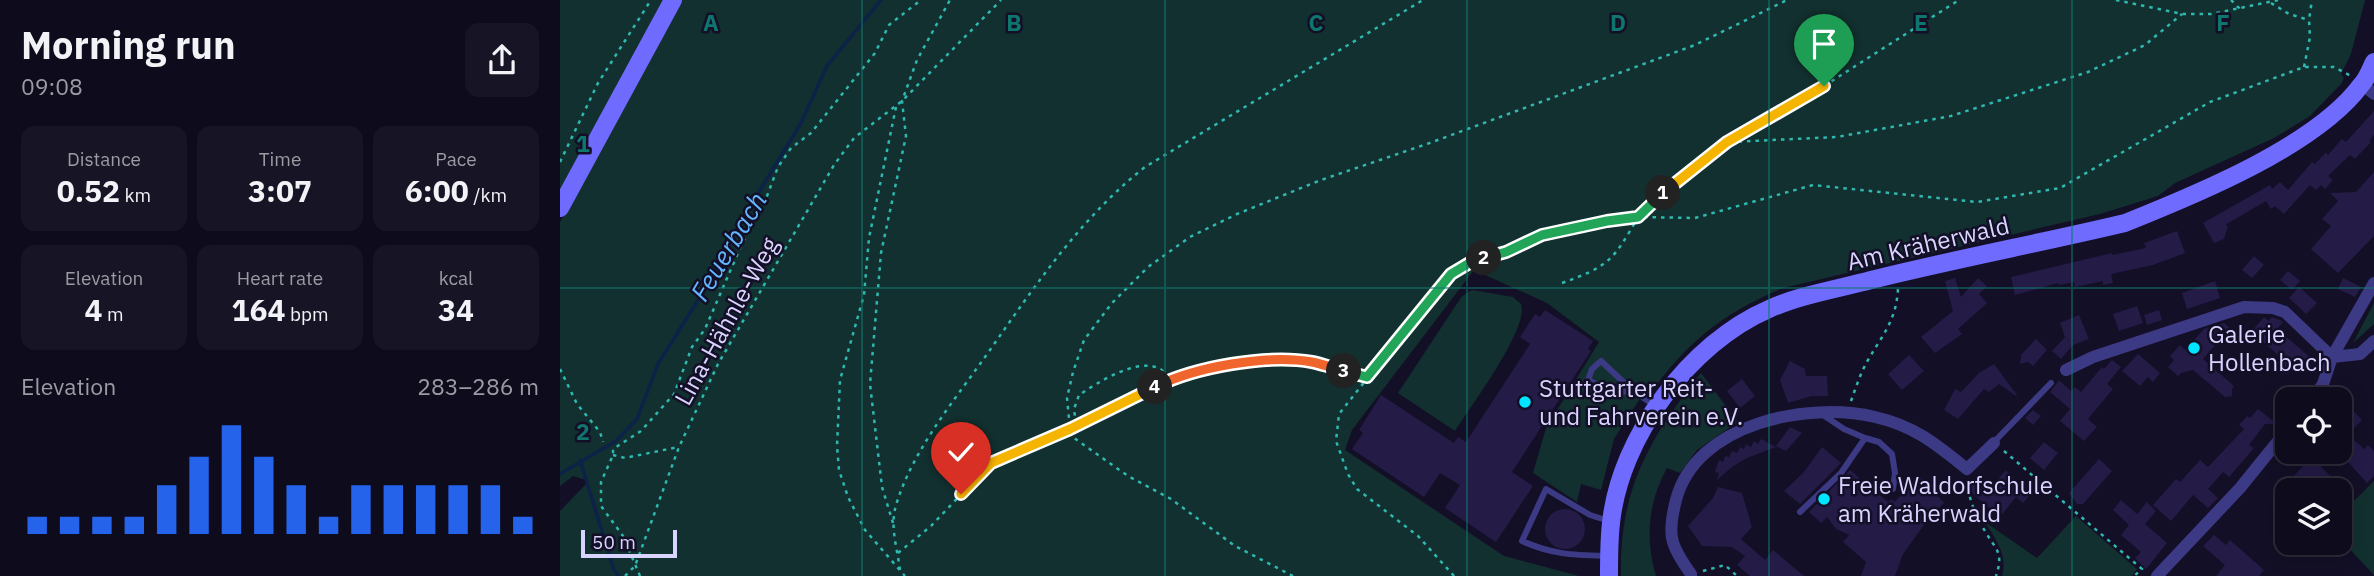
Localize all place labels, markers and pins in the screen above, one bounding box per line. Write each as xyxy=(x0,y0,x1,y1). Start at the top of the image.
pin xyxy=(1794,14,1854,86)
pin: 1 xyxy=(1646,176,1680,210)
pin: 2 xyxy=(1466,240,1502,276)
place label: Galerie Hollenbach xyxy=(2208,318,2331,378)
marker: Galerie Hollenbach xyxy=(2186,340,2202,356)
pin: 3 xyxy=(1326,354,1362,388)
pin: 4 xyxy=(1138,370,1172,404)
place label: Stuttgarter Reit- und Fahrverein e.V. xyxy=(1539,372,1743,432)
marker: Stuttgarter Reit- und Fahrverein e.V. xyxy=(1517,394,1533,410)
pin xyxy=(931,422,991,494)
place label: Freie Waldorfschule am Kräherwald xyxy=(1838,469,2053,529)
marker: Freie Waldorfschule am Kräherwald xyxy=(1816,491,1832,507)

